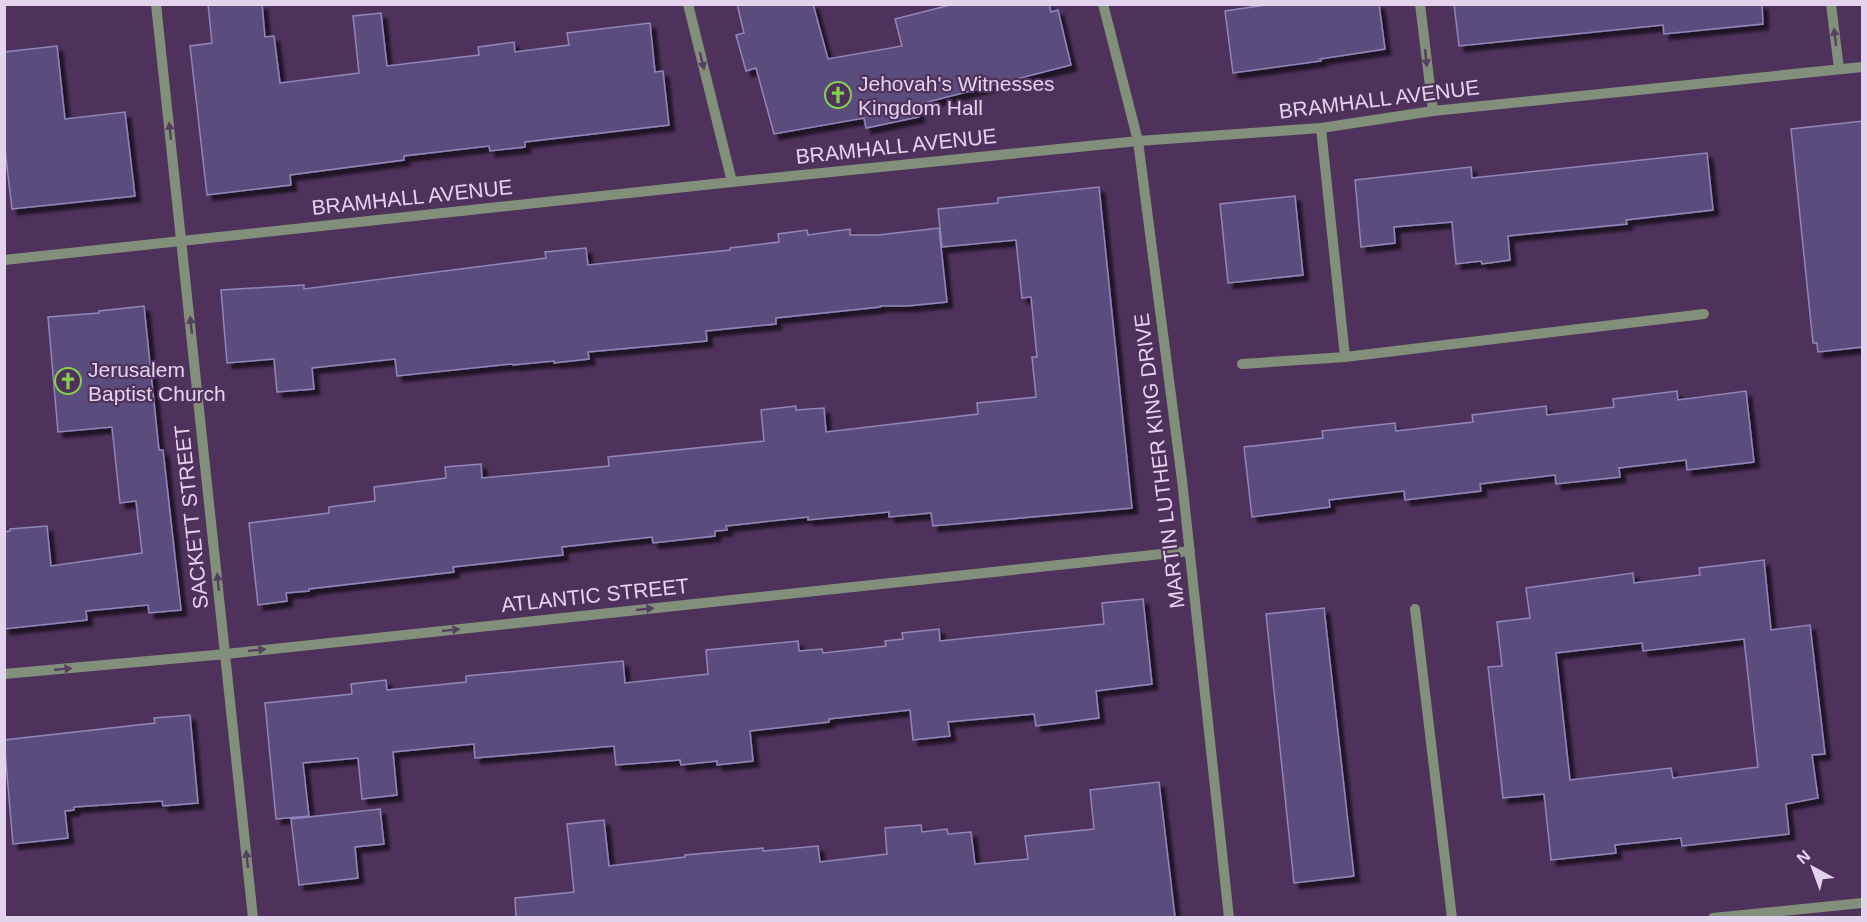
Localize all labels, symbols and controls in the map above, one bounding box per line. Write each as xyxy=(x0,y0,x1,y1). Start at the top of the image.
one-way arrow xyxy=(1830,27,1840,46)
one-way arrow xyxy=(1421,48,1431,67)
one-way arrow xyxy=(698,52,708,71)
place label: Jehovah's Witnesses Kingdom Hall xyxy=(858,72,1055,119)
street label: BRAMHALL AVENUE xyxy=(1277,75,1481,123)
church icon: Jehovah's Witnesses Kingdom Hall xyxy=(823,80,853,110)
one-way arrow xyxy=(166,122,175,141)
street label: BRAMHALL AVENUE xyxy=(794,124,998,168)
street label: BRAMHALL AVENUE xyxy=(310,175,514,219)
street label: MARTIN LUTHER KING DRIVE xyxy=(1129,312,1189,610)
one-way arrow xyxy=(186,316,195,335)
place label: Jerusalem Baptist Church xyxy=(88,358,226,405)
church icon: Jerusalem Baptist Church xyxy=(53,366,83,396)
street label: SACKETT STREET xyxy=(170,424,212,610)
one-way arrow xyxy=(213,572,223,591)
street label: ATLANTIC STREET xyxy=(500,574,690,616)
one-way arrow xyxy=(635,604,654,614)
one-way arrow xyxy=(441,625,460,635)
one-way arrow xyxy=(247,645,266,655)
one-way arrow xyxy=(53,664,72,674)
north arrow xyxy=(1783,838,1843,898)
text: N xyxy=(1794,847,1813,867)
one-way arrow xyxy=(242,850,252,869)

